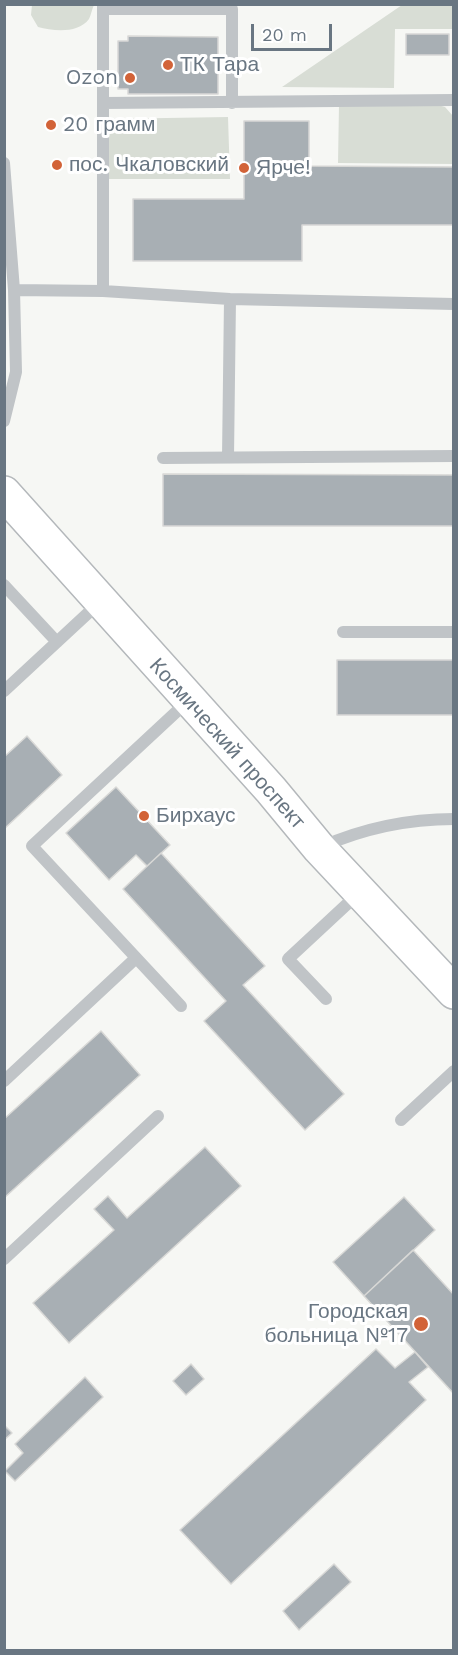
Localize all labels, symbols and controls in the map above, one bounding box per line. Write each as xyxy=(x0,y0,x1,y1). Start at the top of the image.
scale bar xyxy=(254,12,335,50)
text: 20 m xyxy=(262,24,307,45)
place label: ТК Тара xyxy=(180,52,259,78)
marker: ТК Тара xyxy=(161,58,175,72)
place label: Ozon xyxy=(66,65,118,91)
marker: Ozon xyxy=(123,71,137,85)
place label: 20 грамм xyxy=(63,112,155,138)
marker: 20 грамм xyxy=(44,118,58,132)
place label: пос. Чкаловский xyxy=(69,152,229,178)
place label: Ярче! xyxy=(256,155,311,181)
marker: пос. Чкаловский xyxy=(50,158,64,172)
marker: Ярче! xyxy=(237,161,251,175)
street label: Космический проспект xyxy=(144,654,310,834)
place label: Бирхаус xyxy=(156,803,235,829)
marker: Бирхаус xyxy=(137,809,151,823)
place label: Городская больница №17 xyxy=(264,1299,408,1349)
marker: Городская больница №17 xyxy=(412,1315,430,1333)

